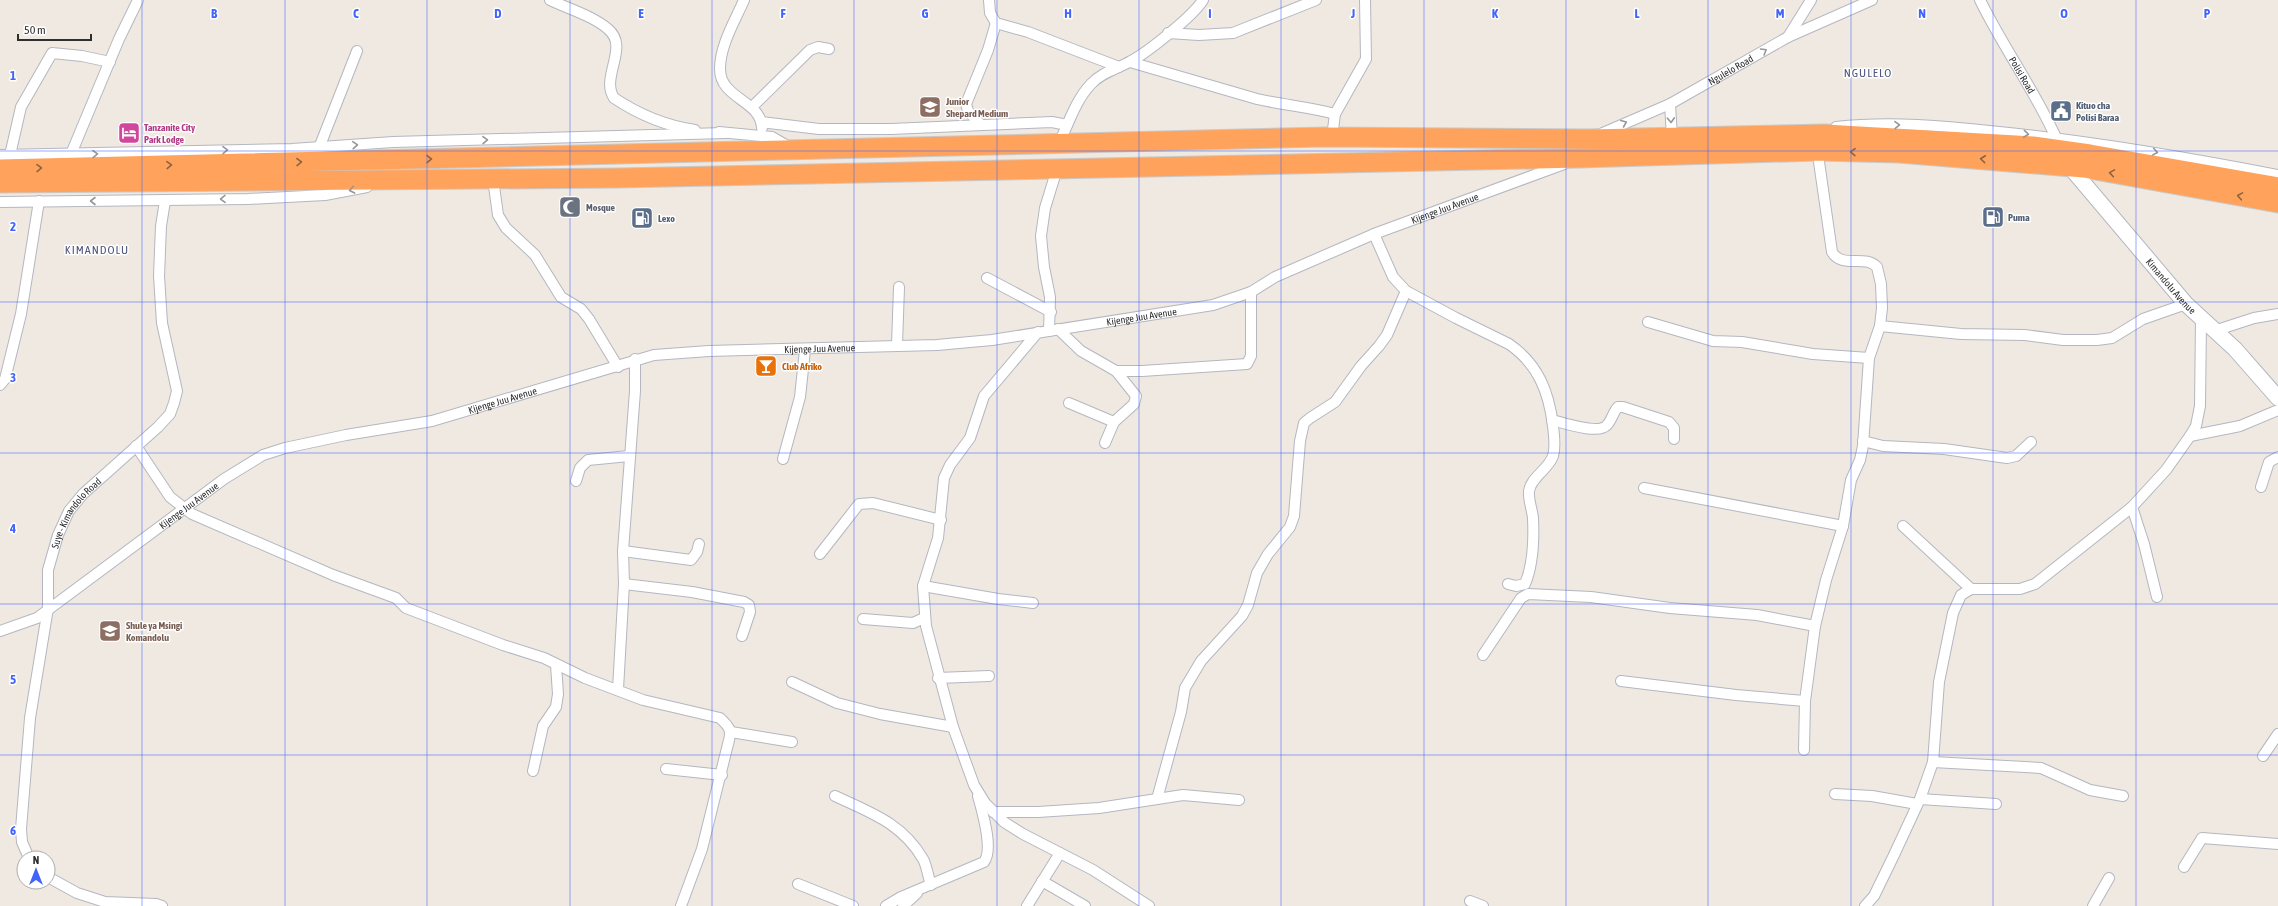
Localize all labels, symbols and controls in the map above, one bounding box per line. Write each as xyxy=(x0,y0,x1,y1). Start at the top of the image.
text: B xyxy=(211,6,218,21)
text: C xyxy=(353,6,359,21)
text: D xyxy=(494,6,502,21)
text: E xyxy=(638,6,644,21)
text: F xyxy=(780,6,786,21)
text: G xyxy=(922,6,929,21)
text: H xyxy=(1064,6,1072,21)
text: I xyxy=(1208,6,1212,21)
text: J xyxy=(1350,6,1355,21)
text: K xyxy=(1492,6,1499,21)
text: L xyxy=(1634,6,1640,21)
text: M xyxy=(1776,6,1785,21)
text: N xyxy=(1918,6,1926,21)
text: O xyxy=(2060,6,2068,21)
text: P xyxy=(2204,6,2211,21)
scale bar xyxy=(18,16,91,42)
text: 50 m xyxy=(24,23,46,37)
one-way arrow xyxy=(1760,48,1767,55)
street label: Ngulelo Road xyxy=(1706,53,1755,87)
street label: Polisi Road xyxy=(2007,55,2037,96)
district label: NGULELO xyxy=(1844,66,1892,80)
text: 1 xyxy=(10,68,16,83)
school or university icon: Junior Shepard Medium xyxy=(917,94,943,120)
place label: Junior Shepard Medium xyxy=(945,96,1008,119)
public building icon: Kituo cha Polisi Baraa xyxy=(2048,98,2074,124)
place label: Kituo cha Polisi Baraa xyxy=(2076,100,2119,123)
one-way arrow xyxy=(1667,117,1676,123)
one-way arrow xyxy=(1620,119,1627,127)
hotel icon: Tanzanite City Park Lodge xyxy=(116,120,142,146)
one-way arrow xyxy=(1894,121,1900,129)
place label: Tanzanite City Park Lodge xyxy=(144,122,196,145)
one-way arrow xyxy=(2023,130,2029,139)
one-way arrow xyxy=(482,136,488,144)
one-way arrow xyxy=(352,140,358,149)
one-way arrow xyxy=(222,146,228,155)
one-way arrow xyxy=(1850,147,1856,156)
one-way arrow xyxy=(2152,147,2158,155)
one-way arrow xyxy=(92,149,98,158)
one-way arrow xyxy=(426,155,432,163)
one-way arrow xyxy=(1980,155,1986,164)
one-way arrow xyxy=(296,157,302,166)
one-way arrow xyxy=(166,160,172,169)
one-way arrow xyxy=(36,164,42,172)
one-way arrow xyxy=(2109,169,2115,178)
one-way arrow xyxy=(349,185,355,194)
street label: Kijenge Juu Avenue xyxy=(1410,191,1480,226)
one-way arrow xyxy=(2237,192,2243,200)
mosque icon: Mosque xyxy=(557,194,583,220)
one-way arrow xyxy=(220,195,226,204)
one-way arrow xyxy=(90,197,96,205)
place label: Mosque xyxy=(586,202,616,213)
fuel station icon: Puma xyxy=(1980,204,2006,230)
fuel station icon: Lexo xyxy=(629,205,655,231)
place label: Puma xyxy=(2008,212,2030,223)
place label: Lexo xyxy=(658,213,675,224)
text: 2 xyxy=(10,219,16,234)
district label: KIMANDOLU xyxy=(65,243,129,257)
street label: Kimandolu Avenue xyxy=(2144,256,2198,316)
street label: Kijenge Juu Avenue xyxy=(1106,306,1178,328)
street label: Kijenge Juu Avenue xyxy=(784,342,856,355)
bar icon: Club Afriko xyxy=(753,353,779,379)
place label: Club Afriko xyxy=(782,361,822,372)
text: 3 xyxy=(10,370,16,385)
street label: Kijenge Juu Avenue xyxy=(467,385,539,416)
street label: Suye - Kimandolo Road xyxy=(49,476,103,550)
street label: Kijenge Juu Avenue xyxy=(157,480,221,531)
text: 4 xyxy=(9,521,16,536)
school or university icon: Shule ya Msingi Komandolu xyxy=(97,618,123,644)
place label: Shule ya Msingi Komandolu xyxy=(126,620,182,643)
text: 5 xyxy=(10,672,16,687)
text: 6 xyxy=(10,823,16,838)
north arrow xyxy=(16,850,56,890)
text: N xyxy=(33,854,39,866)

